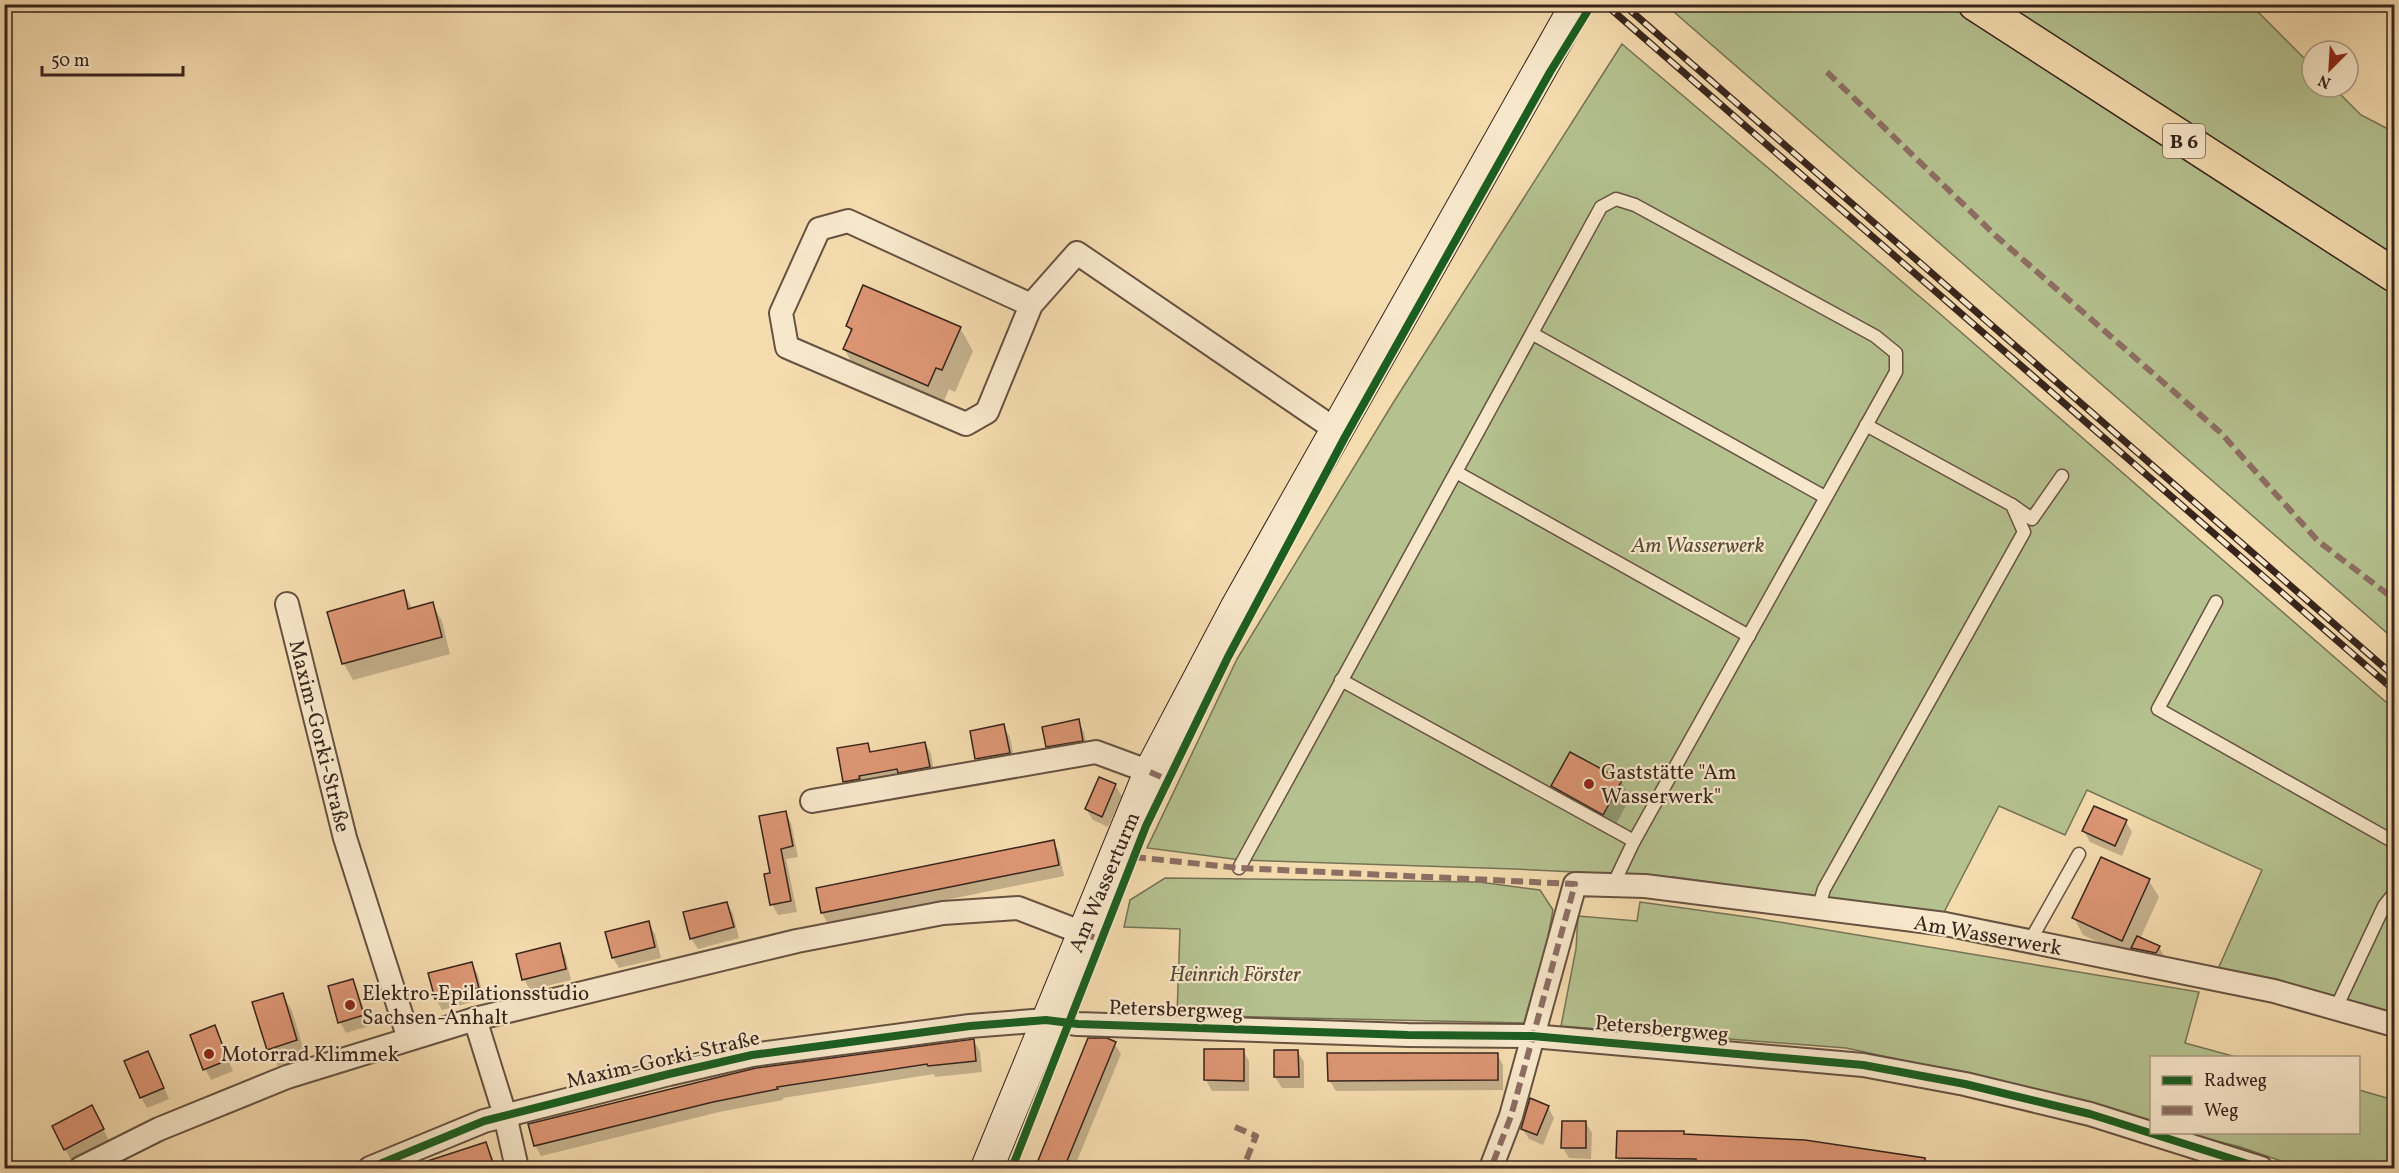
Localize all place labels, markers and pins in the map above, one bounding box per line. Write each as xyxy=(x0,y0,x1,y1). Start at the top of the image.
place label: Gaststätte "Am Wasserwerk" xyxy=(1601,759,1737,812)
marker: Gaststätte "Am Wasserwerk" xyxy=(1582,777,1596,791)
place label: Elektro-Epilationsstudio Sachsen-Anhalt xyxy=(362,980,589,1033)
marker: Elektro-Epilationsstudio Sachsen-Anhalt xyxy=(343,998,357,1012)
place label: Motorrad Klimmek xyxy=(221,1041,400,1070)
marker: Motorrad Klimmek xyxy=(202,1047,216,1061)

